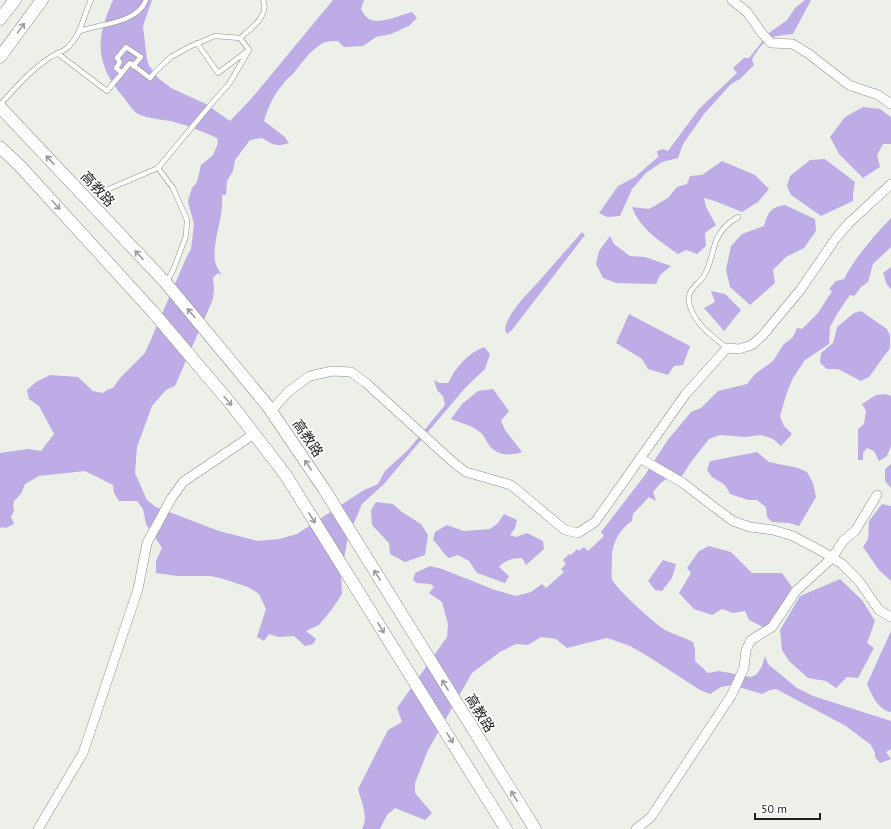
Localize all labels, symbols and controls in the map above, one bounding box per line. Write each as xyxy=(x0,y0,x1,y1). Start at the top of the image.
one-way arrow xyxy=(17,23,25,34)
one-way arrow xyxy=(45,155,55,165)
street label: 高教路 xyxy=(77,168,119,210)
one-way arrow xyxy=(51,200,60,210)
one-way arrow xyxy=(135,250,144,260)
one-way arrow xyxy=(187,308,196,318)
one-way arrow xyxy=(224,396,233,406)
street label: 高教路 xyxy=(289,416,327,460)
one-way arrow xyxy=(304,460,312,471)
one-way arrow xyxy=(309,512,317,524)
one-way arrow xyxy=(373,570,381,581)
one-way arrow xyxy=(378,622,386,634)
one-way arrow xyxy=(441,679,449,691)
street label: 高教路 xyxy=(461,690,499,736)
one-way arrow xyxy=(446,732,454,743)
one-way arrow xyxy=(510,791,518,802)
scale bar xyxy=(755,795,820,821)
text: 50 m xyxy=(761,801,787,816)

